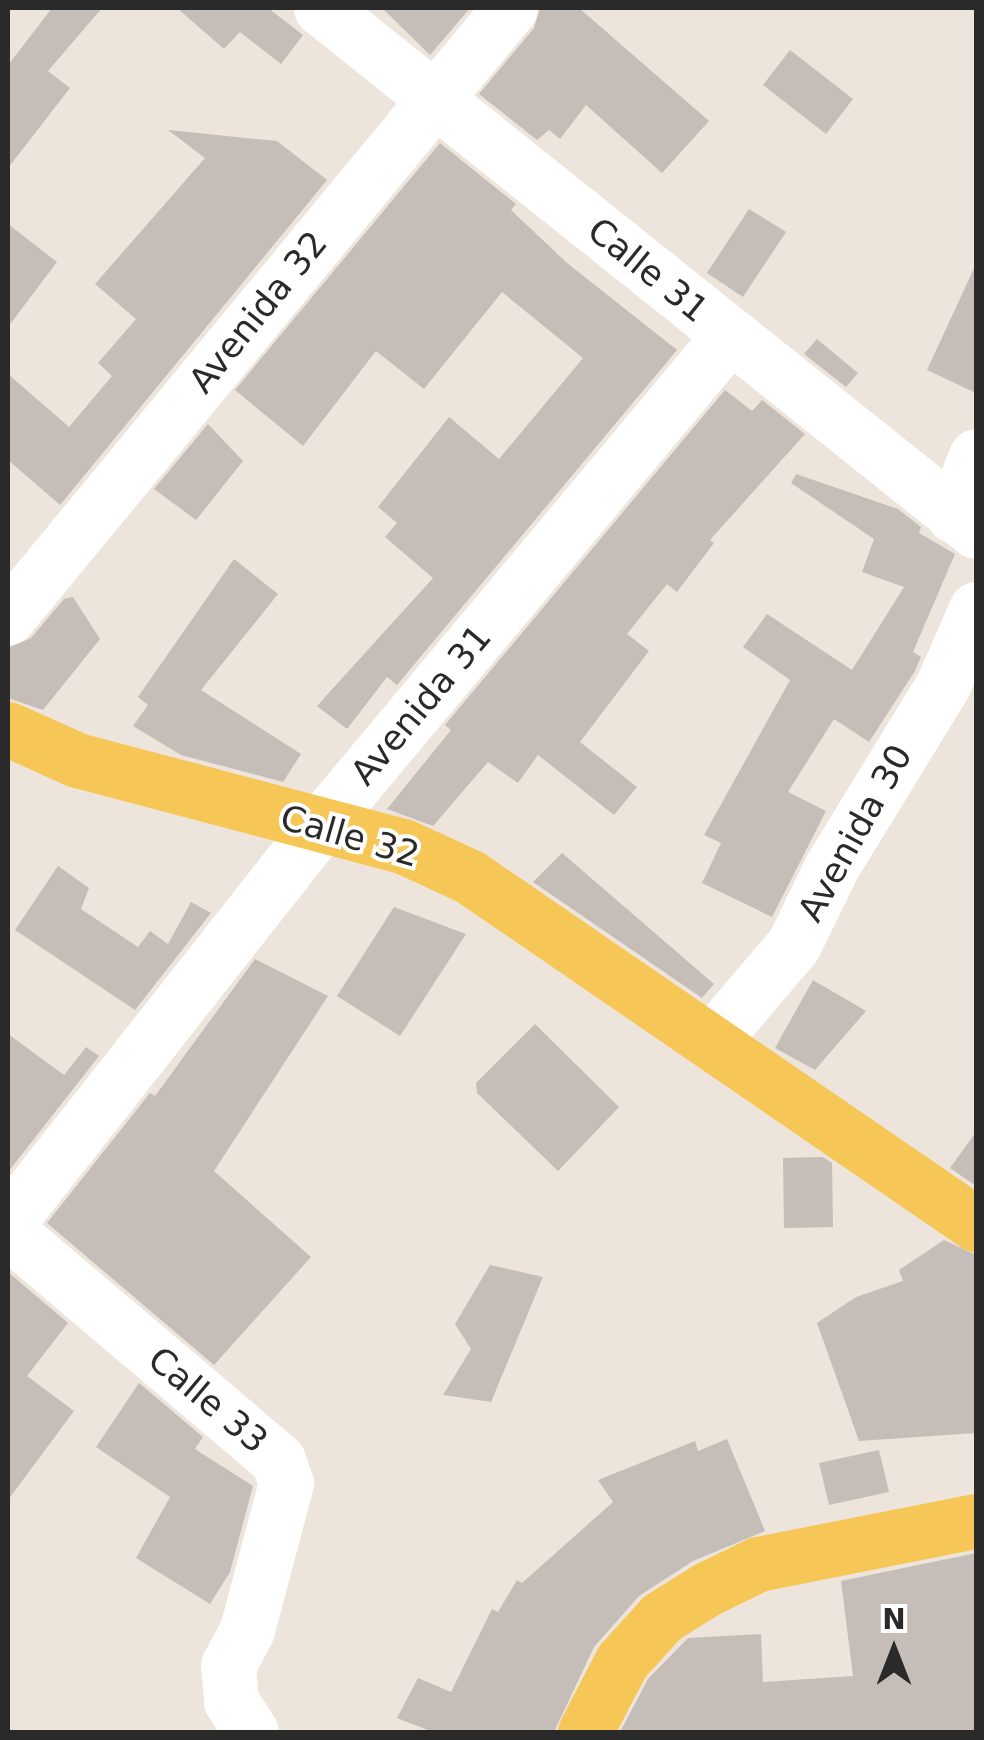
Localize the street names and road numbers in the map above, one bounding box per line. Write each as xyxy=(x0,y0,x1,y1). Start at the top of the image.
street label: Calle 31 xyxy=(579,209,717,331)
street label: Avenida 32 xyxy=(180,223,336,401)
street label: Avenida 31 xyxy=(342,617,500,793)
street label: Avenida 30 xyxy=(789,737,921,929)
street label: Calle 32 xyxy=(276,796,424,876)
street label: Calle 33 xyxy=(140,1338,276,1462)

